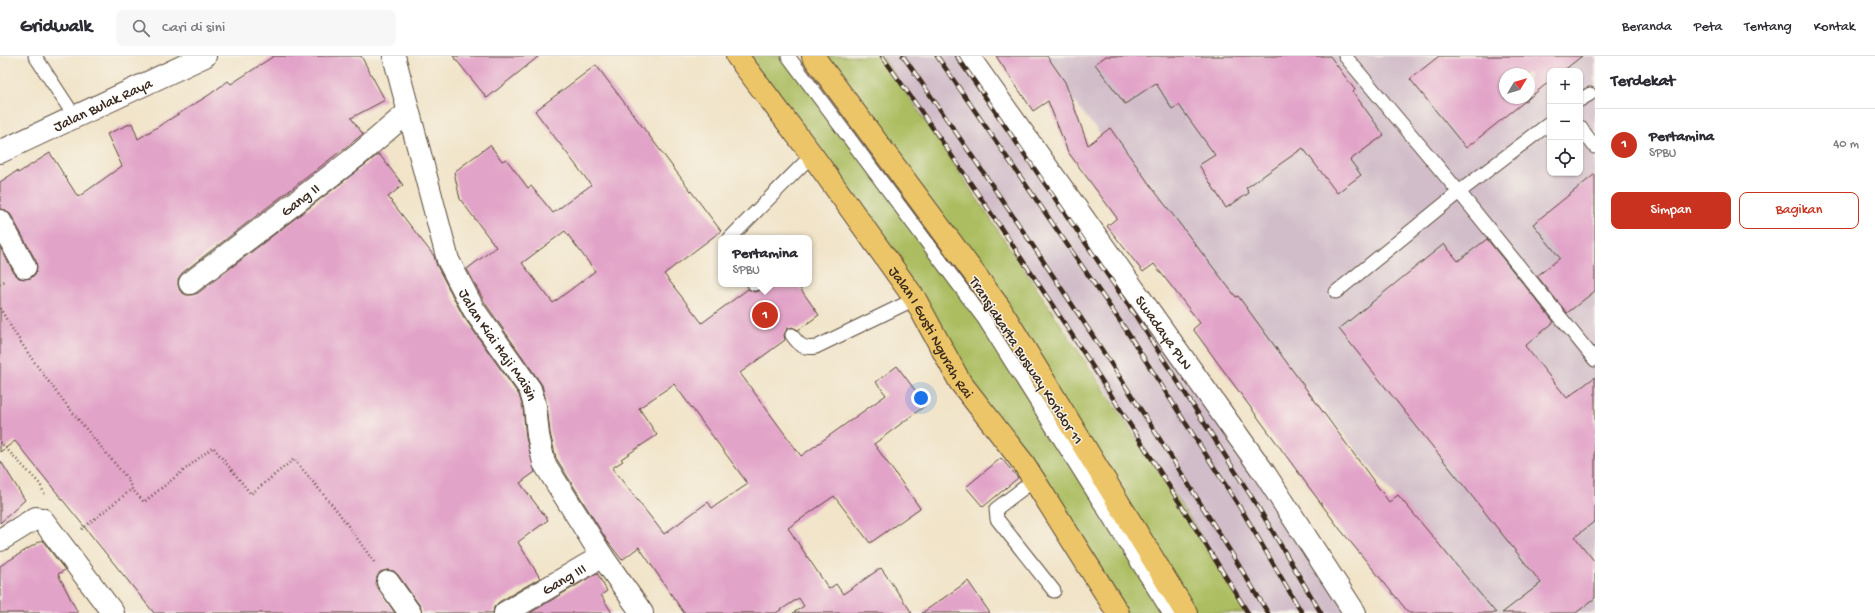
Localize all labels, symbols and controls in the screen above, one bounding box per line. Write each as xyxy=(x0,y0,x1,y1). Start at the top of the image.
search box xyxy=(116,10,396,46)
text: Gridwalk xyxy=(20,16,92,39)
icon: search xyxy=(130,17,152,39)
text: Cari di sini xyxy=(162,19,225,37)
text: Beranda xyxy=(1622,19,1672,36)
text: Peta xyxy=(1694,19,1722,36)
text: Tentang xyxy=(1744,19,1792,36)
text: Kontak xyxy=(1814,19,1855,36)
north arrow xyxy=(1499,68,1535,104)
map controls xyxy=(1547,68,1583,176)
button: + xyxy=(1547,68,1583,104)
text: Terdekat xyxy=(1611,72,1675,92)
street label: Jalan Bulak Raya xyxy=(51,75,156,137)
button: − xyxy=(1547,104,1583,140)
text: Pertamina xyxy=(1649,128,1714,146)
text: 1 xyxy=(1621,137,1627,152)
text: 40 m xyxy=(1833,137,1859,152)
button: locate xyxy=(1547,140,1583,176)
text: SPBU xyxy=(1649,146,1676,161)
street label: Gang II xyxy=(278,180,324,222)
button: Simpan xyxy=(1611,192,1731,229)
button: Bagikan xyxy=(1739,192,1859,229)
popup xyxy=(718,235,812,287)
text: Pertamina xyxy=(732,245,798,263)
text: SPBU xyxy=(732,263,760,278)
street label: Jalan I Gusti Ngurah Rai xyxy=(884,263,976,403)
street label: Transjakarta Busway Koridor 11 xyxy=(964,273,1086,448)
street label: Jalan Kiai Haji Maisin xyxy=(454,286,540,403)
street label: Swadaya PLN xyxy=(1130,293,1195,374)
pin: 1 xyxy=(752,300,778,330)
your location xyxy=(911,388,931,408)
street label: Gang III xyxy=(539,560,590,600)

